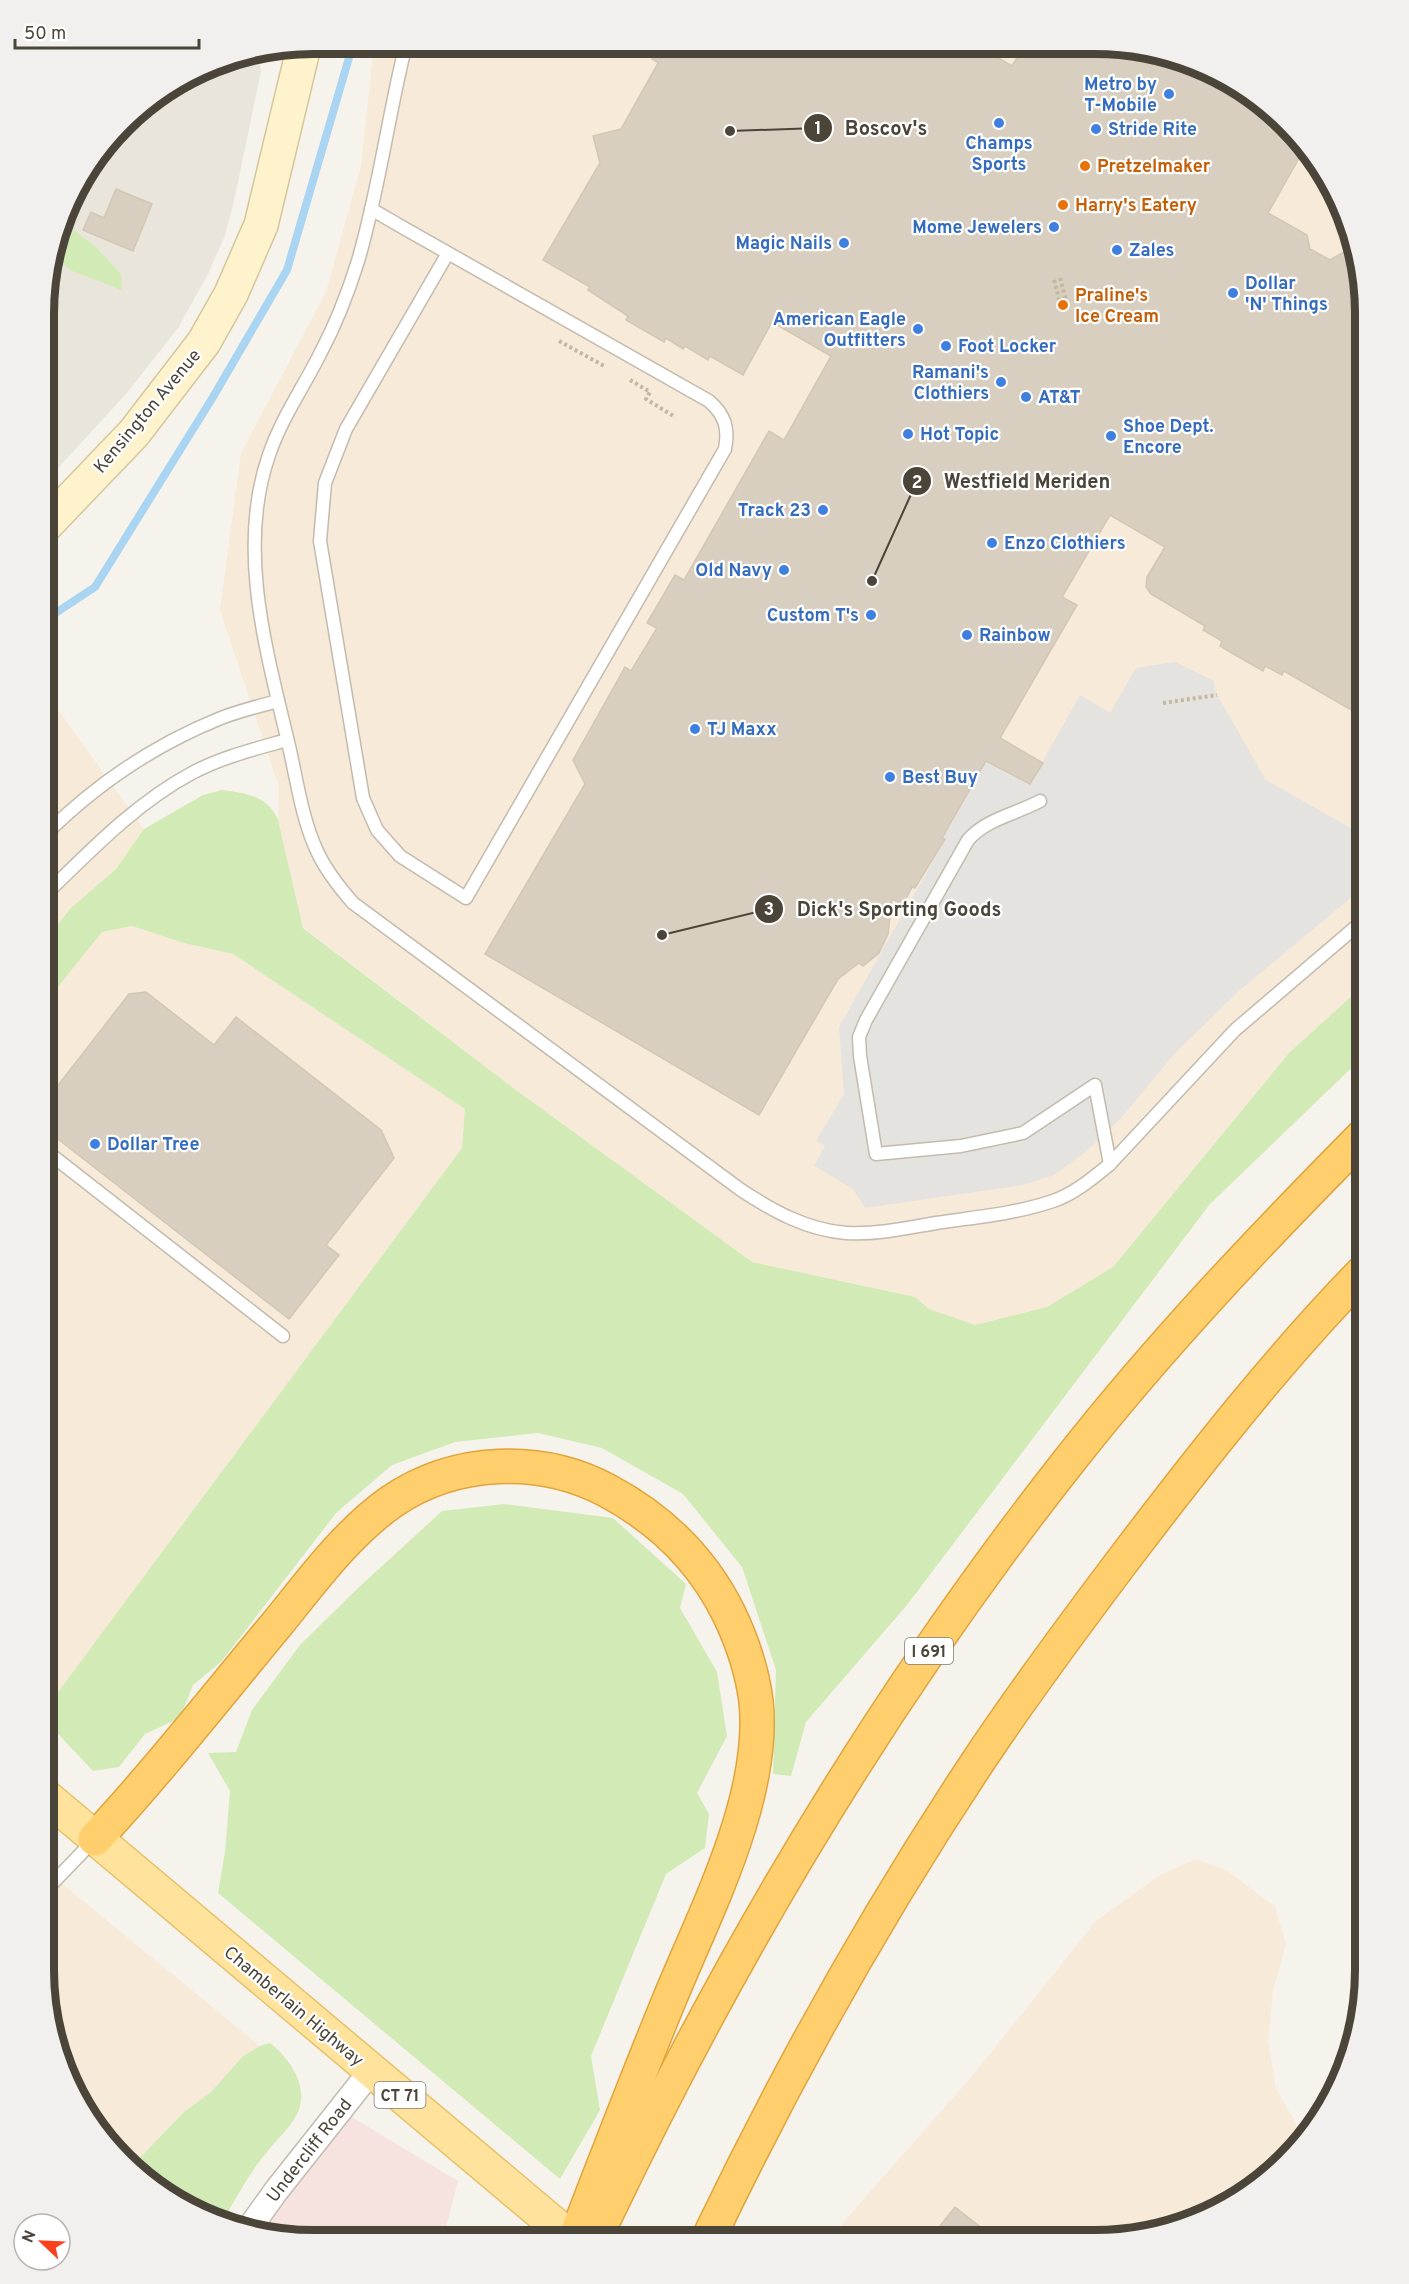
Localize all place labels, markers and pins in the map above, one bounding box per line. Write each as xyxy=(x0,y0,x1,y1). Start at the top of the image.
place label: Metro by T-Mobile xyxy=(1084,74,1157,118)
marker: Metro by T-Mobile xyxy=(1162,87,1176,101)
callout: Boscov's xyxy=(803,109,939,147)
marker: Champs Sports xyxy=(992,116,1006,130)
place label: Stride Rite xyxy=(1108,119,1197,142)
marker: Stride Rite xyxy=(1089,122,1103,136)
place label: Champs Sports xyxy=(965,133,1033,177)
place label: Pretzelmaker xyxy=(1097,156,1211,179)
marker: Pretzelmaker xyxy=(1078,159,1092,173)
place label: Harry's Eatery xyxy=(1075,195,1197,218)
marker: Harry's Eatery xyxy=(1056,198,1070,212)
place label: Mome Jewelers xyxy=(912,217,1042,240)
marker: Mome Jewelers xyxy=(1047,220,1061,234)
place label: Magic Nails xyxy=(735,233,832,256)
marker: Magic Nails xyxy=(837,236,851,250)
place label: Zales xyxy=(1129,240,1175,263)
marker: Zales xyxy=(1110,243,1124,257)
place label: Dollar 'N' Things xyxy=(1245,273,1328,317)
place label: Praline's Ice Cream xyxy=(1075,285,1159,329)
marker: Dollar 'N' Things xyxy=(1226,286,1240,300)
marker: Praline's Ice Cream xyxy=(1056,298,1070,312)
place label: American Eagle Outfitters xyxy=(773,309,906,353)
marker: American Eagle Outfitters xyxy=(911,322,925,336)
place label: Foot Locker xyxy=(958,336,1057,359)
marker: Foot Locker xyxy=(939,339,953,353)
place label: Ramani's Clothiers xyxy=(912,362,989,406)
marker: Ramani's Clothiers xyxy=(994,375,1008,389)
place label: AT&T xyxy=(1038,387,1081,410)
marker: AT&T xyxy=(1019,390,1033,404)
place label: Shoe Dept. Encore xyxy=(1123,416,1214,460)
place label: Hot Topic xyxy=(920,424,999,447)
marker: Hot Topic xyxy=(901,427,915,441)
marker: Shoe Dept. Encore xyxy=(1104,429,1118,443)
callout: Westfield Meriden xyxy=(902,462,1122,500)
place label: Track 23 xyxy=(738,500,811,523)
marker: Track 23 xyxy=(816,503,830,517)
place label: Enzo Clothiers xyxy=(1004,533,1126,556)
marker: Enzo Clothiers xyxy=(985,536,999,550)
place label: Old Navy xyxy=(695,560,772,583)
marker: Old Navy xyxy=(777,563,791,577)
place label: Custom T's xyxy=(767,605,859,628)
marker: Custom T's xyxy=(864,608,878,622)
place label: Rainbow xyxy=(979,625,1051,648)
marker: Rainbow xyxy=(960,628,974,642)
place label: TJ Maxx xyxy=(707,719,777,742)
marker: TJ Maxx xyxy=(688,722,702,736)
place label: Best Buy xyxy=(902,767,978,790)
marker: Best Buy xyxy=(883,770,897,784)
callout: Dick's Sporting Goods xyxy=(754,890,1013,928)
place label: Dollar Tree xyxy=(107,1134,199,1157)
marker: Dollar Tree xyxy=(88,1137,102,1151)

